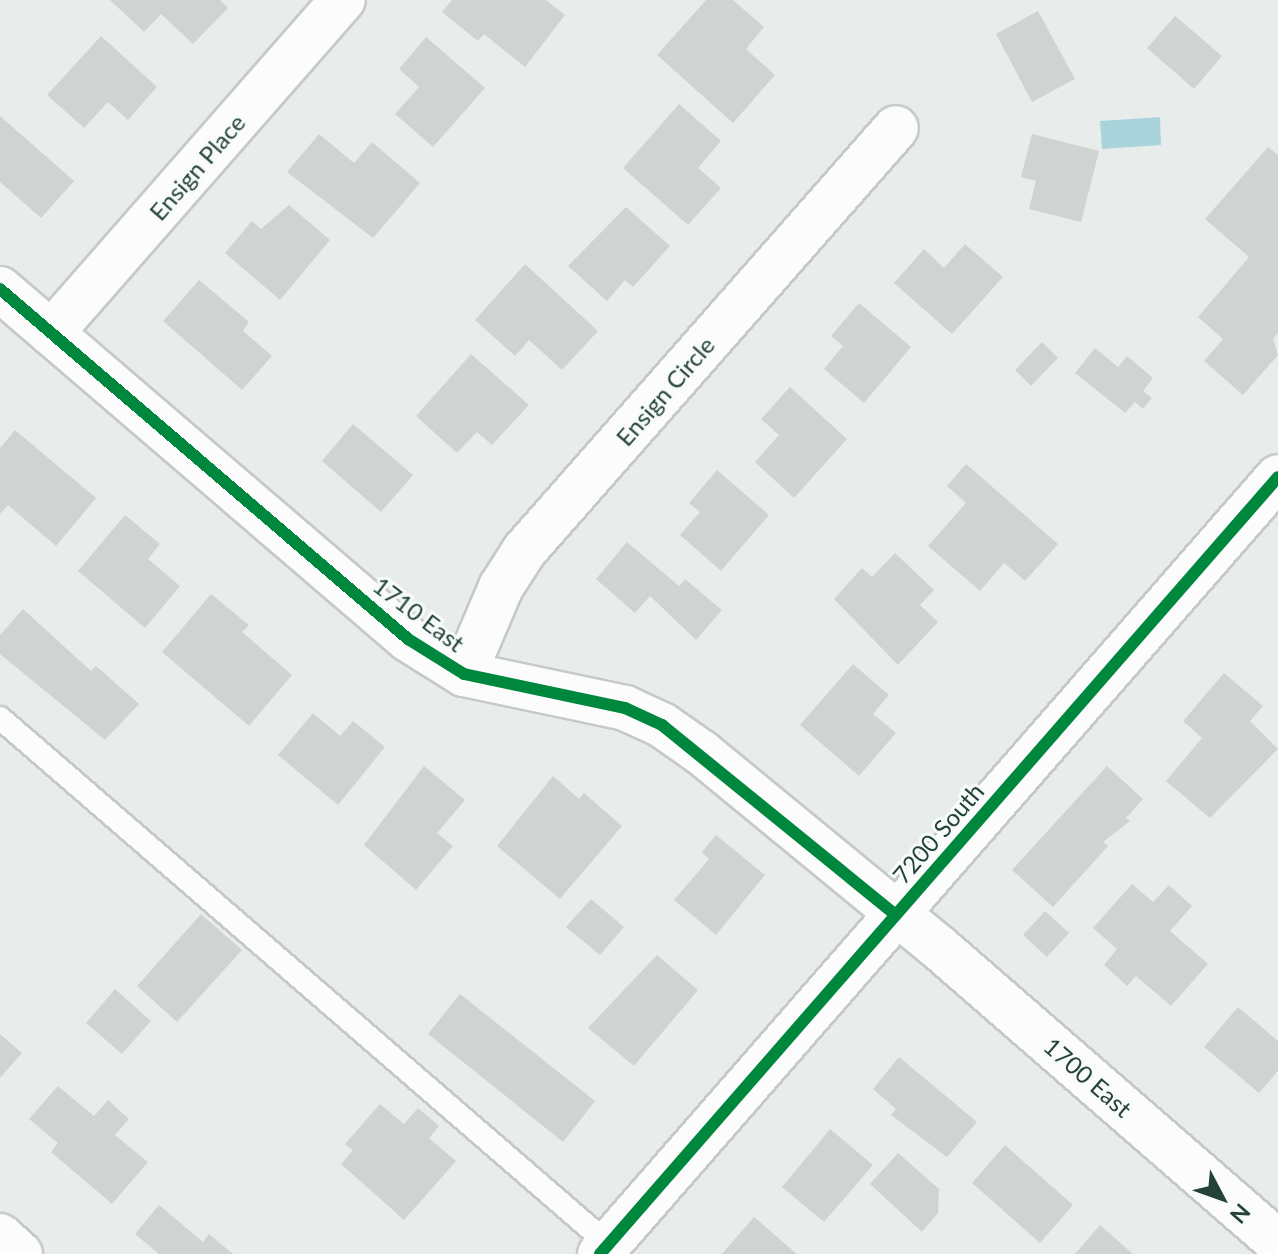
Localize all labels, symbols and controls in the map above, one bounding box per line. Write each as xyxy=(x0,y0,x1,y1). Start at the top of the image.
street label: Ensign Place xyxy=(143,108,251,226)
street label: Ensign Circle xyxy=(610,331,720,451)
street label: 1710 East xyxy=(368,570,470,658)
street label: 7200 South xyxy=(887,777,989,889)
street label: 1700 East xyxy=(1038,1031,1138,1123)
north arrow xyxy=(1182,1158,1262,1238)
text: N xyxy=(1225,1199,1256,1229)

